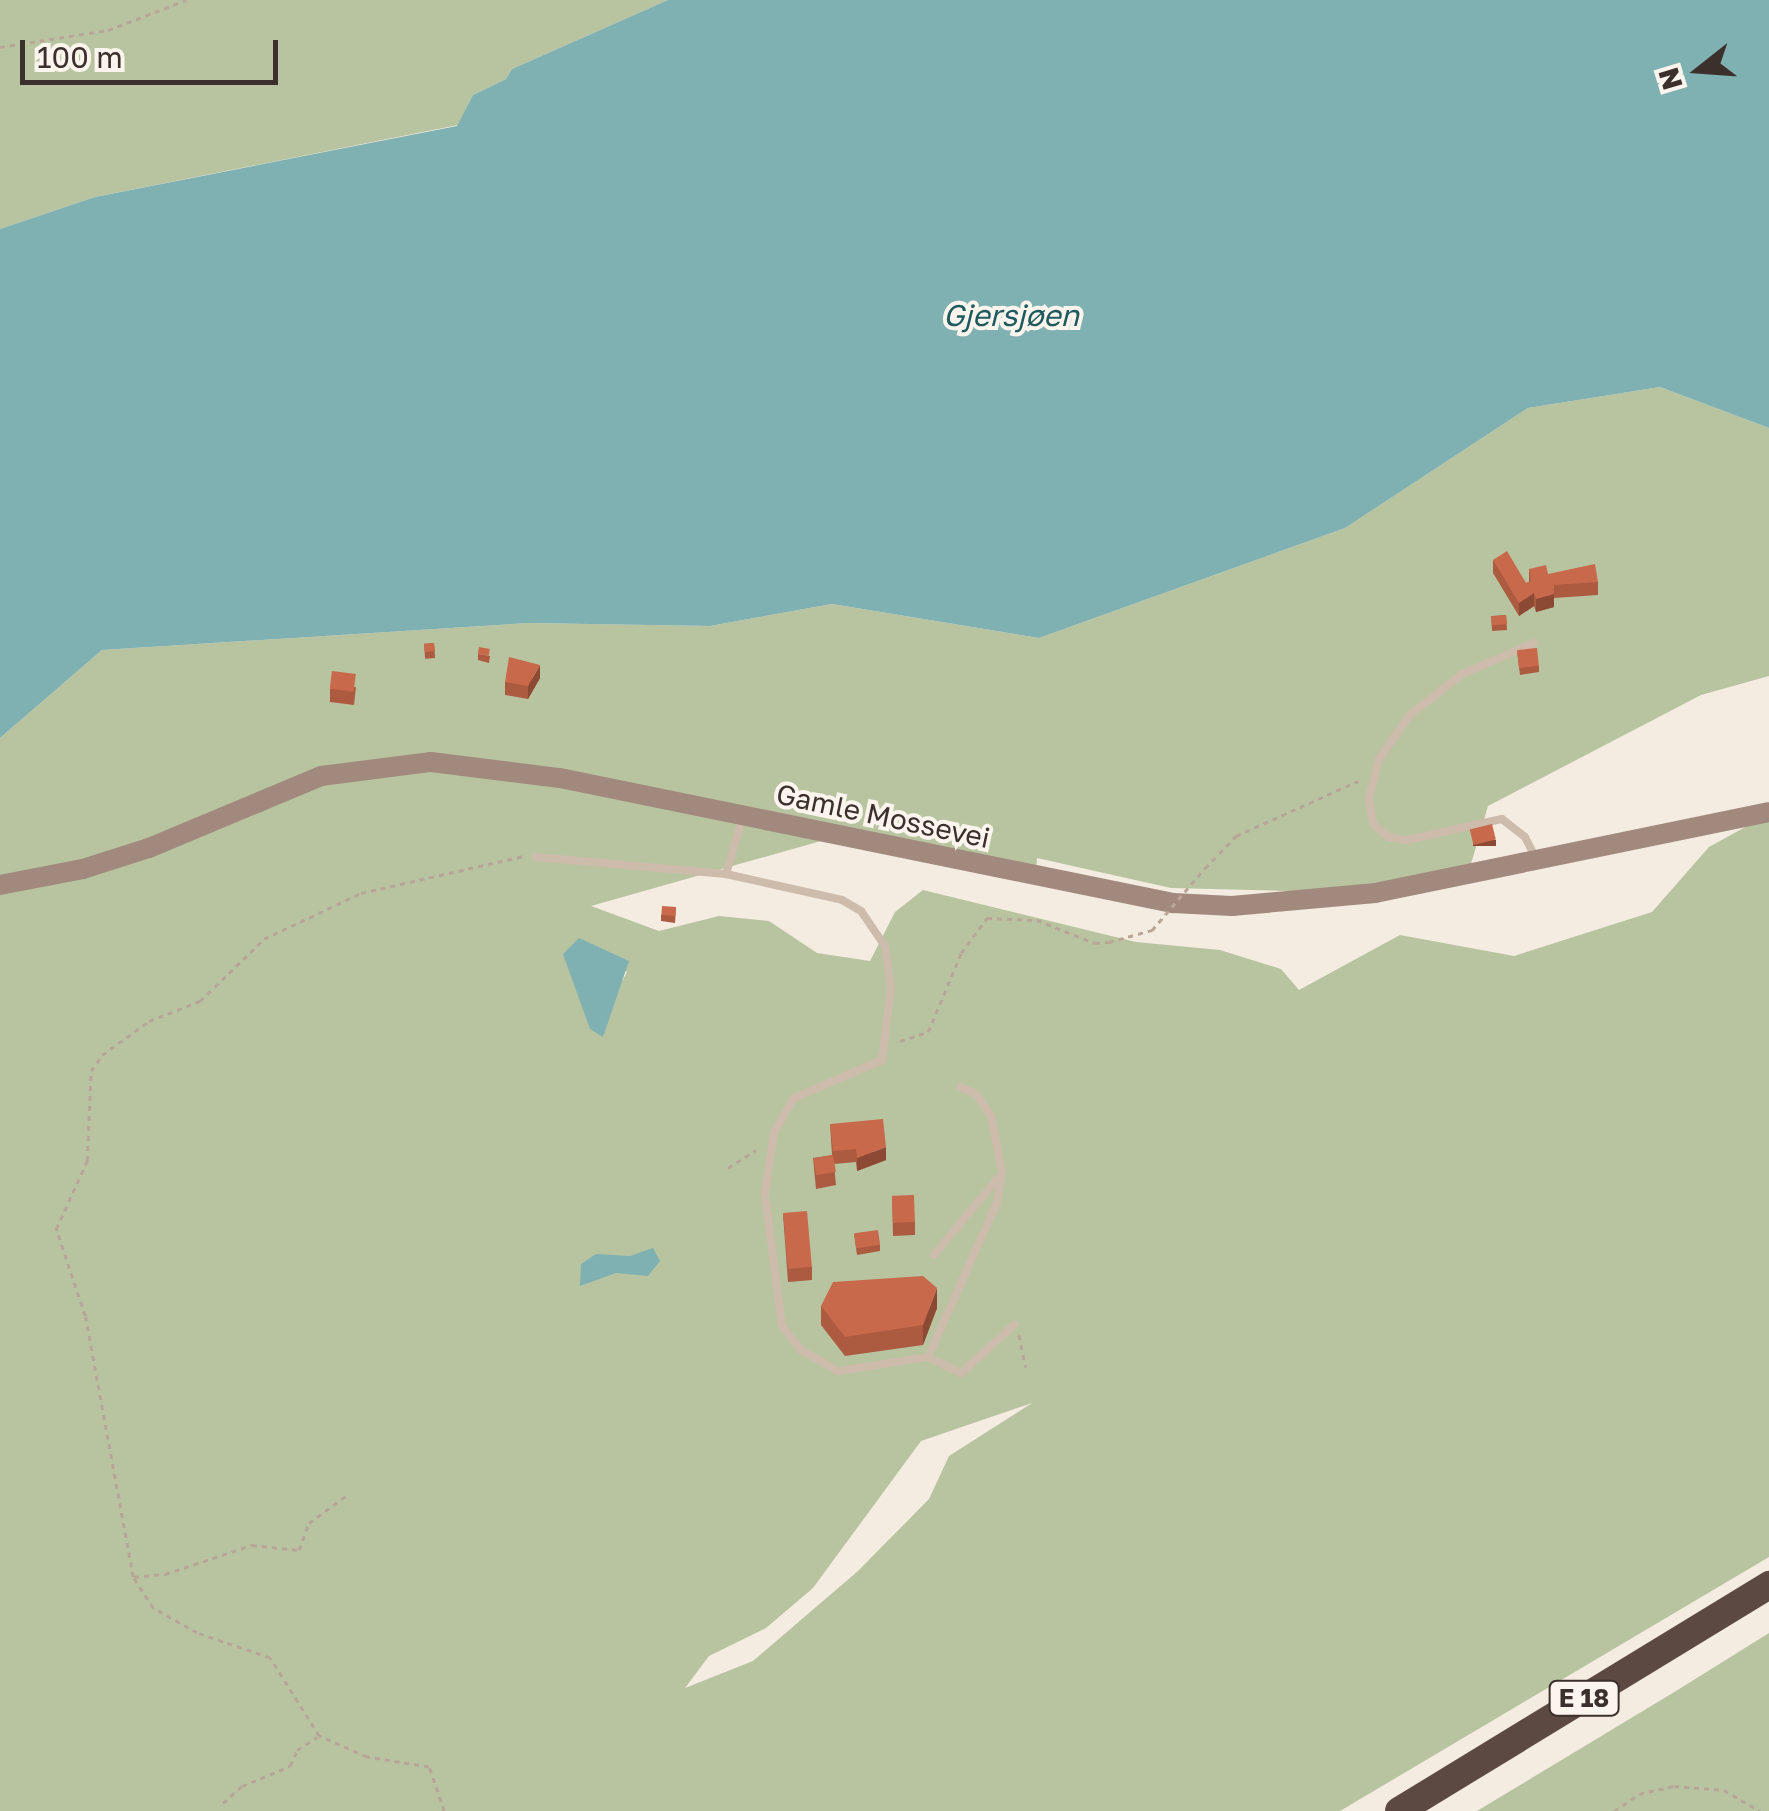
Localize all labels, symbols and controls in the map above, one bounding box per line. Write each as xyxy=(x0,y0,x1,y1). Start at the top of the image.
scale bar xyxy=(25,20,282,82)
north arrow xyxy=(1649,20,1749,120)
text: 100 m xyxy=(37,39,123,75)
text: N xyxy=(1651,64,1689,94)
water label: Gjersjøen xyxy=(943,297,1079,333)
street label: Gamle Mossevei xyxy=(773,777,993,855)
road number: E 18 xyxy=(1546,1678,1622,1718)

